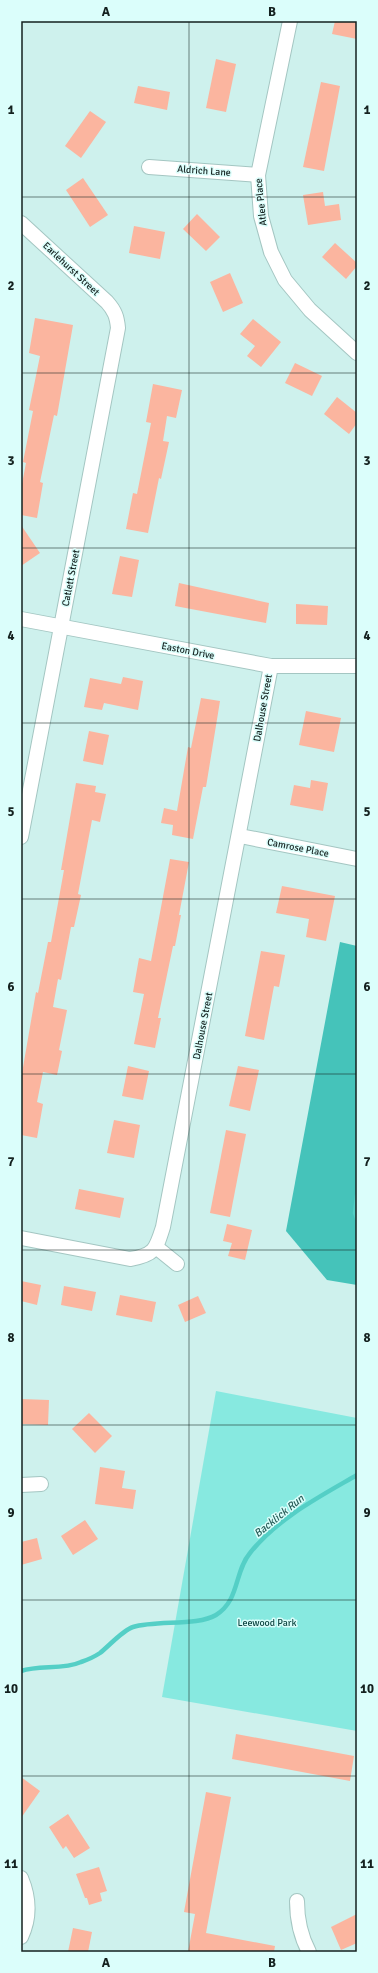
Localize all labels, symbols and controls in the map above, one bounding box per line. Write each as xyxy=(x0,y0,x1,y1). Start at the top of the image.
text: A xyxy=(102,4,111,20)
text: B xyxy=(268,4,276,20)
text: 1 xyxy=(7,102,15,118)
text: 1 xyxy=(363,102,371,118)
street label: Aldrich Lane xyxy=(177,163,231,179)
street label: Atlee Place xyxy=(253,178,269,226)
street label: Earlehurst Street xyxy=(40,240,102,299)
text: 2 xyxy=(7,278,15,294)
text: 2 xyxy=(363,278,371,294)
text: 3 xyxy=(7,453,15,469)
text: 3 xyxy=(363,453,371,469)
street label: Catlett Street xyxy=(60,548,82,607)
text: 4 xyxy=(7,628,15,644)
text: 4 xyxy=(363,628,371,644)
street label: Easton Drive xyxy=(161,640,215,662)
street label: Dalhouse Street xyxy=(251,673,275,743)
text: 5 xyxy=(7,804,15,820)
text: 5 xyxy=(363,804,371,820)
street label: Camrose Place xyxy=(266,836,330,860)
text: 6 xyxy=(7,979,15,995)
text: 6 xyxy=(363,979,371,995)
street label: Dalhouse Street xyxy=(191,991,215,1061)
text: 7 xyxy=(7,1154,15,1170)
text: 7 xyxy=(363,1154,371,1170)
text: 8 xyxy=(7,1330,15,1346)
text: 8 xyxy=(363,1330,371,1346)
water label: Backlick Run xyxy=(251,1491,307,1540)
text: 9 xyxy=(7,1505,15,1521)
text: 9 xyxy=(363,1505,371,1521)
park label: Leewood Park xyxy=(237,1617,297,1629)
text: 10 xyxy=(4,1681,18,1697)
text: 10 xyxy=(360,1681,374,1697)
text: 11 xyxy=(4,1856,18,1872)
text: 11 xyxy=(360,1856,374,1872)
text: A xyxy=(102,1955,111,1971)
text: B xyxy=(268,1955,276,1971)

